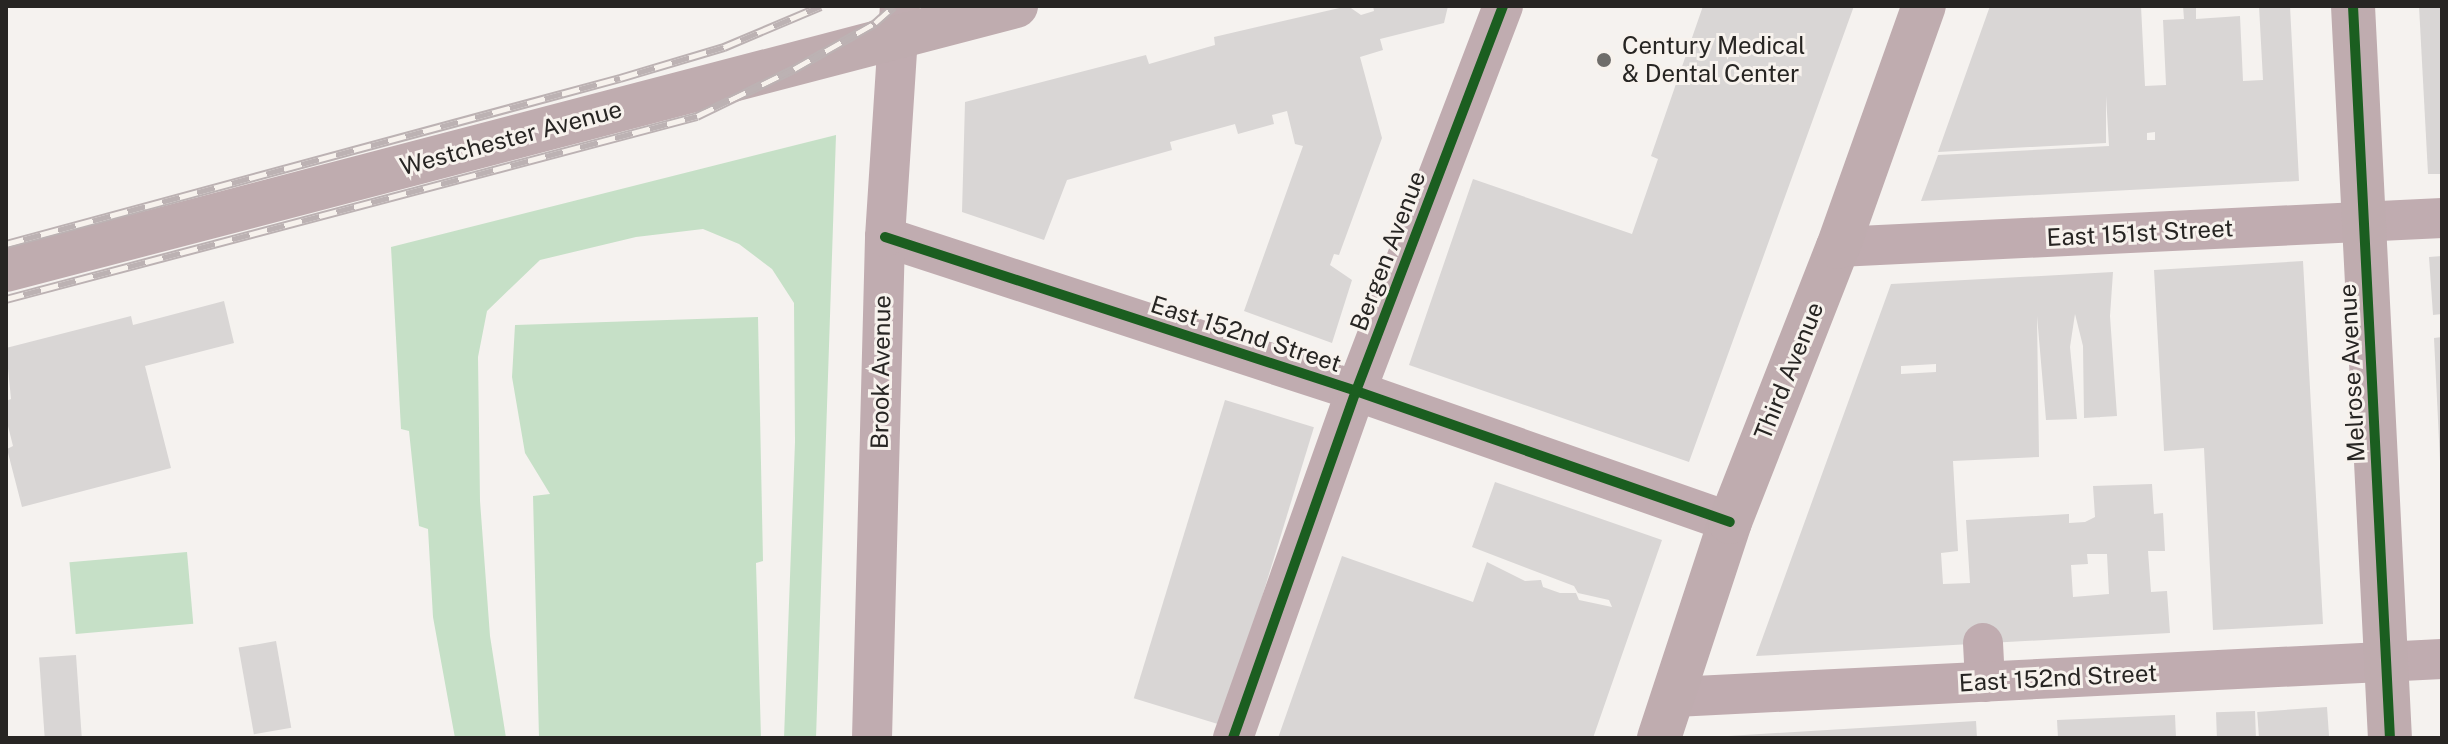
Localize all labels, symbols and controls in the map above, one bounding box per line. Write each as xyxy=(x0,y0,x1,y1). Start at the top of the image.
place label: Century Medical & Dental Center xyxy=(1622,32,1806,88)
marker: Century Medical & Dental Center xyxy=(1593,49,1615,71)
street label: Westchester Avenue xyxy=(397,95,625,181)
street label: Bergen Avenue xyxy=(1344,167,1432,335)
street label: East 151st Street xyxy=(2046,214,2234,252)
street label: Melrose Avenue xyxy=(2333,283,2371,463)
street label: East 152nd Street xyxy=(1147,290,1345,378)
street label: Brook Avenue xyxy=(865,295,897,449)
street label: Third Avenue xyxy=(1748,298,1830,444)
street label: East 152nd Street xyxy=(1958,658,2158,698)

